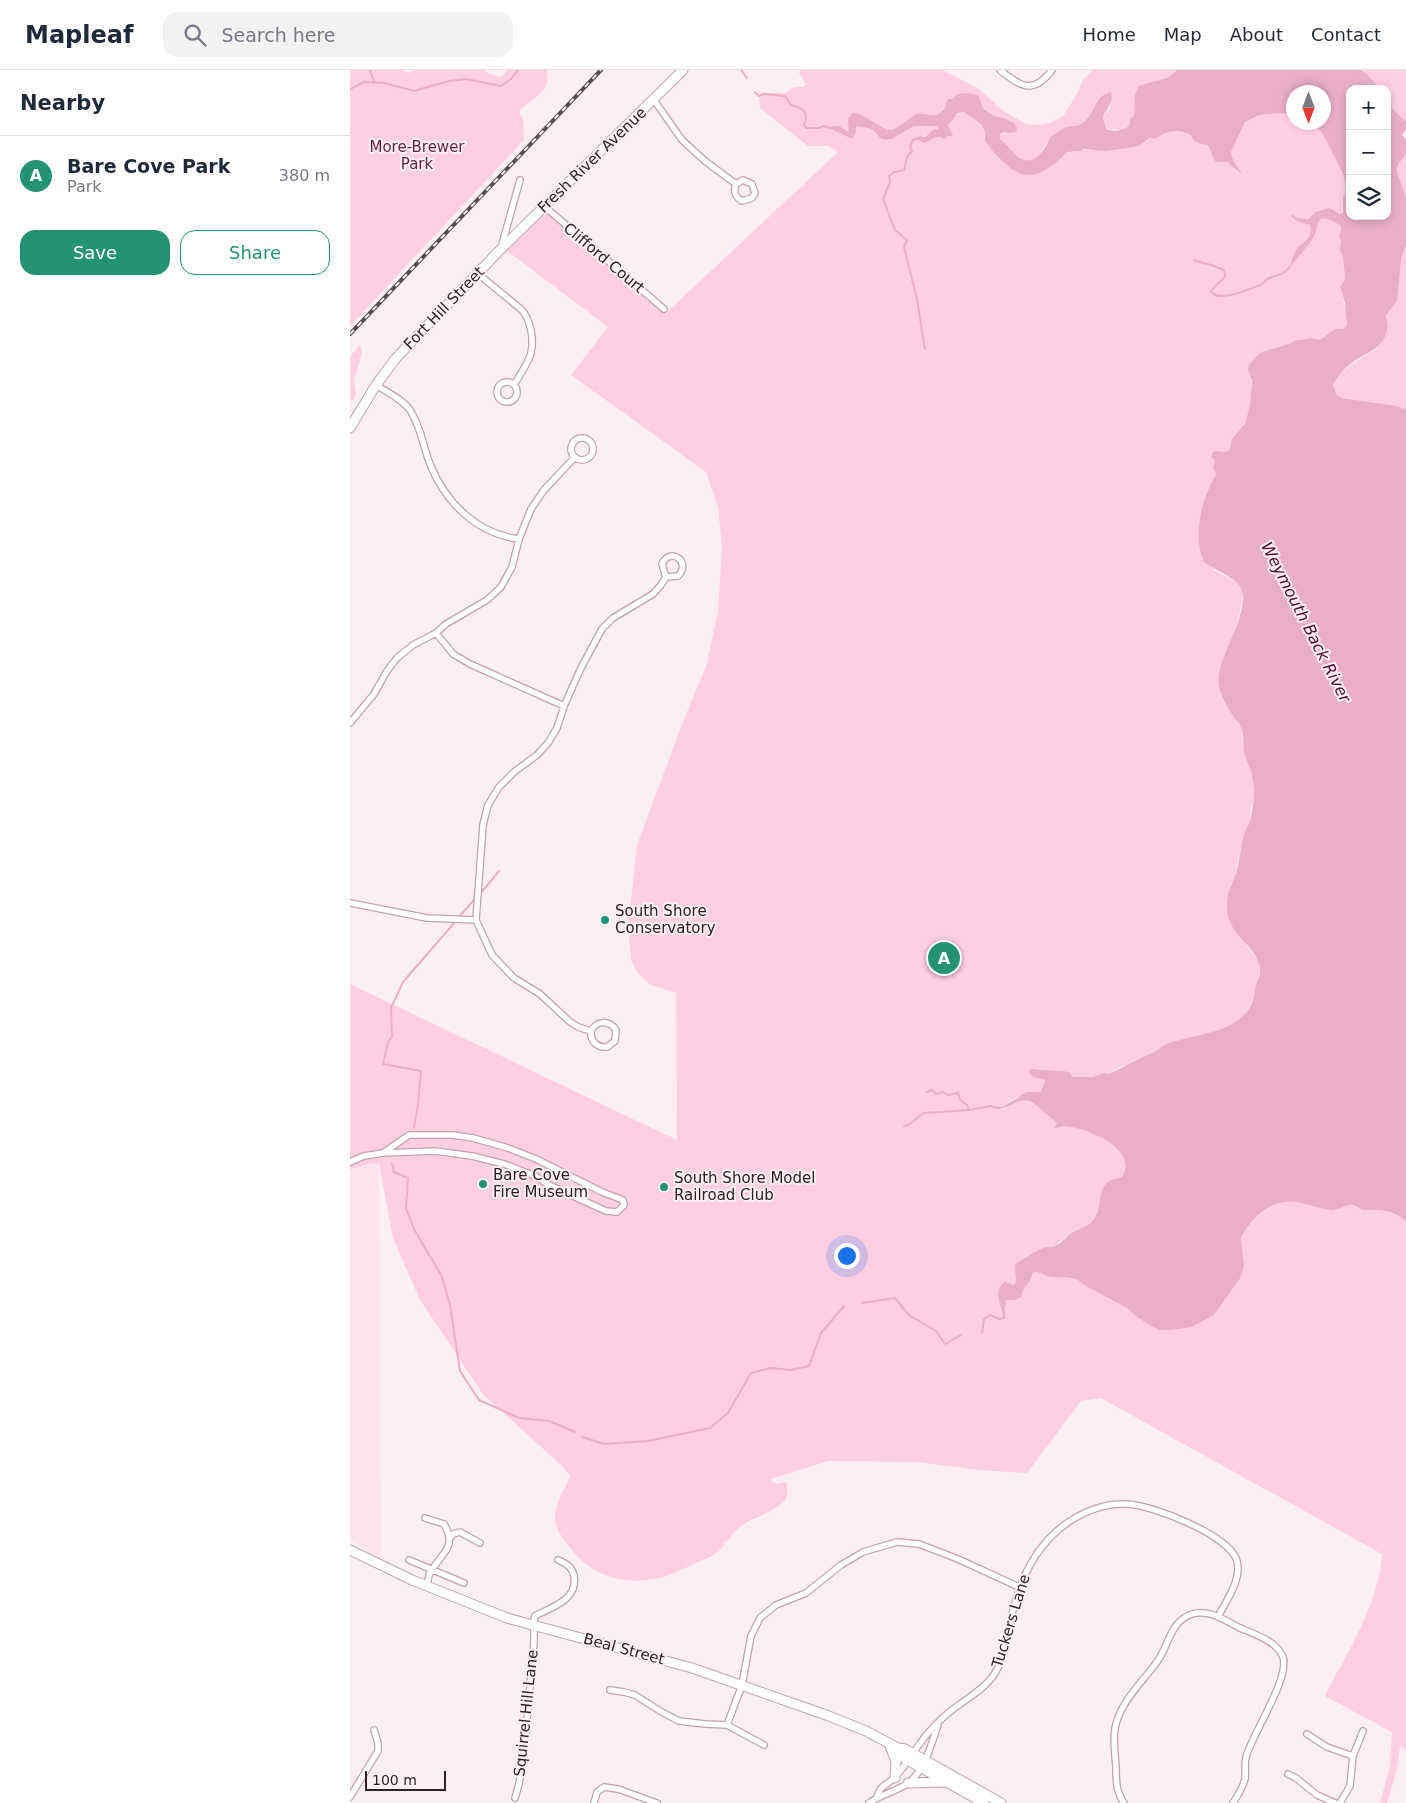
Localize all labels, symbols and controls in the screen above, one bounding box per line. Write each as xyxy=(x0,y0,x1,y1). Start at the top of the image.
search box xyxy=(163,12,513,57)
text: Mapleaf xyxy=(25,21,133,49)
icon: search xyxy=(181,21,209,49)
text: Search here xyxy=(221,24,336,46)
text: Home xyxy=(1083,24,1136,45)
text: Map xyxy=(1164,24,1202,45)
text: About xyxy=(1230,24,1283,45)
text: Contact xyxy=(1311,24,1381,45)
north arrow xyxy=(1286,85,1331,130)
map controls xyxy=(1346,85,1391,220)
button: + xyxy=(1346,85,1391,130)
text: Nearby xyxy=(20,91,105,115)
street label: Fresh River Avenue xyxy=(534,103,650,217)
button: − xyxy=(1346,130,1391,175)
park label: More-Brewer Park xyxy=(369,138,465,173)
text: Bare Cove Park xyxy=(67,155,230,177)
text: A xyxy=(30,166,42,185)
text: 380 m xyxy=(279,166,330,185)
button: layers xyxy=(1346,175,1391,220)
text: Park xyxy=(67,177,102,196)
street label: Clifford Court xyxy=(560,219,648,297)
button: Save xyxy=(20,230,170,275)
button: Share xyxy=(180,230,330,275)
street label: Fort Hill Street xyxy=(400,263,488,353)
water label: Weymouth Back River xyxy=(1257,539,1355,707)
place label: South Shore Conservatory xyxy=(615,902,716,937)
marker: South Shore Conservatory xyxy=(599,914,611,926)
pin: A xyxy=(928,939,960,977)
place label: Bare Cove Fire Museum xyxy=(493,1166,588,1201)
place label: South Shore Model Railroad Club xyxy=(674,1169,815,1204)
marker: Bare Cove Fire Museum xyxy=(477,1178,489,1190)
marker: South Shore Model Railroad Club xyxy=(658,1181,670,1193)
your location xyxy=(834,1243,860,1269)
street label: Tuckers Lane xyxy=(988,1572,1034,1671)
street label: Beal Street xyxy=(581,1630,667,1668)
street label: Squirrel Hill Lane xyxy=(510,1649,542,1777)
scale bar xyxy=(365,1768,446,1791)
text: 100 m xyxy=(372,1772,417,1788)

